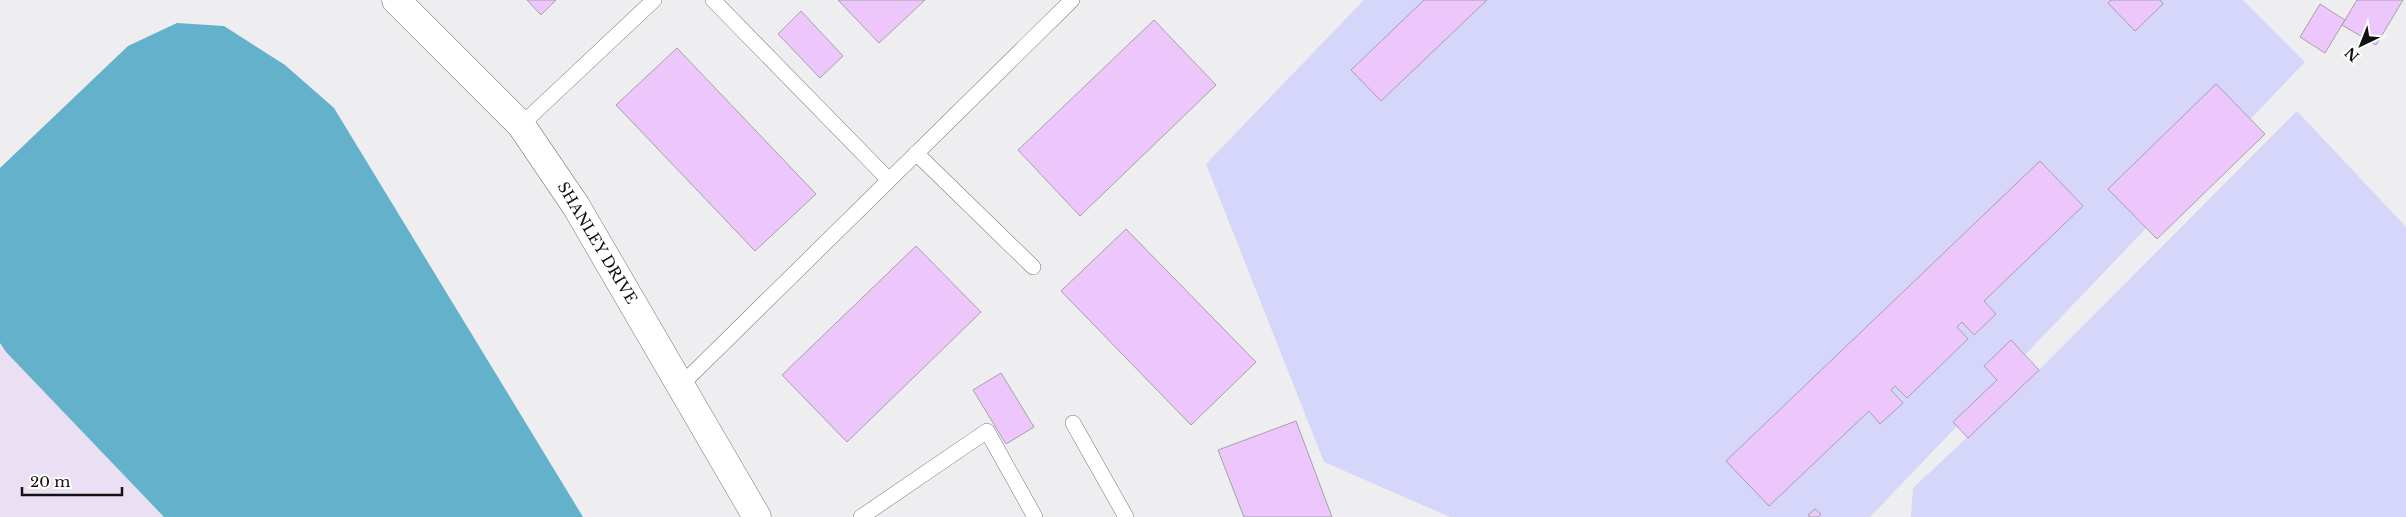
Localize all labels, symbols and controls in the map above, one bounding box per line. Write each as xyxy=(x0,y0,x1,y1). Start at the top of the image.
north arrow xyxy=(2336,20,2386,70)
text: N xyxy=(2341,43,2363,66)
street label: SHANLEY DRIVE xyxy=(554,178,641,307)
scale bar xyxy=(22,464,122,496)
text: 20 m xyxy=(30,472,70,491)

